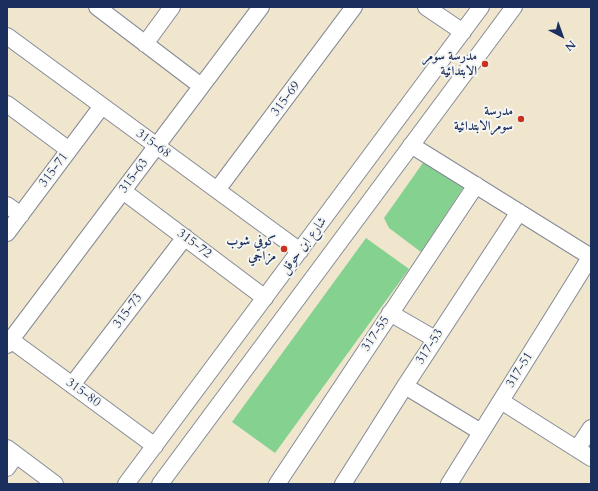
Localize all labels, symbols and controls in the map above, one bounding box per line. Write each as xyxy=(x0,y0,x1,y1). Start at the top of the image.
north arrow xyxy=(542,16,582,56)
text: N xyxy=(562,37,579,54)
place label: مدرسة سومر الابتدائية xyxy=(422,49,477,80)
marker: مدرسة سومر الابتدائية xyxy=(480,59,490,69)
street label: 315-69 xyxy=(268,79,304,119)
place label: مدرسة سومرالابتدائية xyxy=(454,104,513,135)
marker: مدرسة سومرالابتدائية xyxy=(516,114,526,124)
street label: 315-68 xyxy=(133,126,173,162)
street label: 315-71 xyxy=(36,150,72,190)
street label: 315-63 xyxy=(116,156,152,196)
street label: شارع ابن حوقل xyxy=(278,214,330,278)
street label: 315-72 xyxy=(174,226,214,262)
place label: كوفي شوب مزاجي xyxy=(226,234,276,265)
marker: كوفي شوب مزاجي xyxy=(279,244,289,254)
street label: 315-73 xyxy=(110,291,146,331)
street label: 317-55 xyxy=(359,313,393,355)
street label: 317-53 xyxy=(413,326,447,368)
street label: 317-51 xyxy=(503,349,537,391)
street label: 315-80 xyxy=(63,375,103,411)

